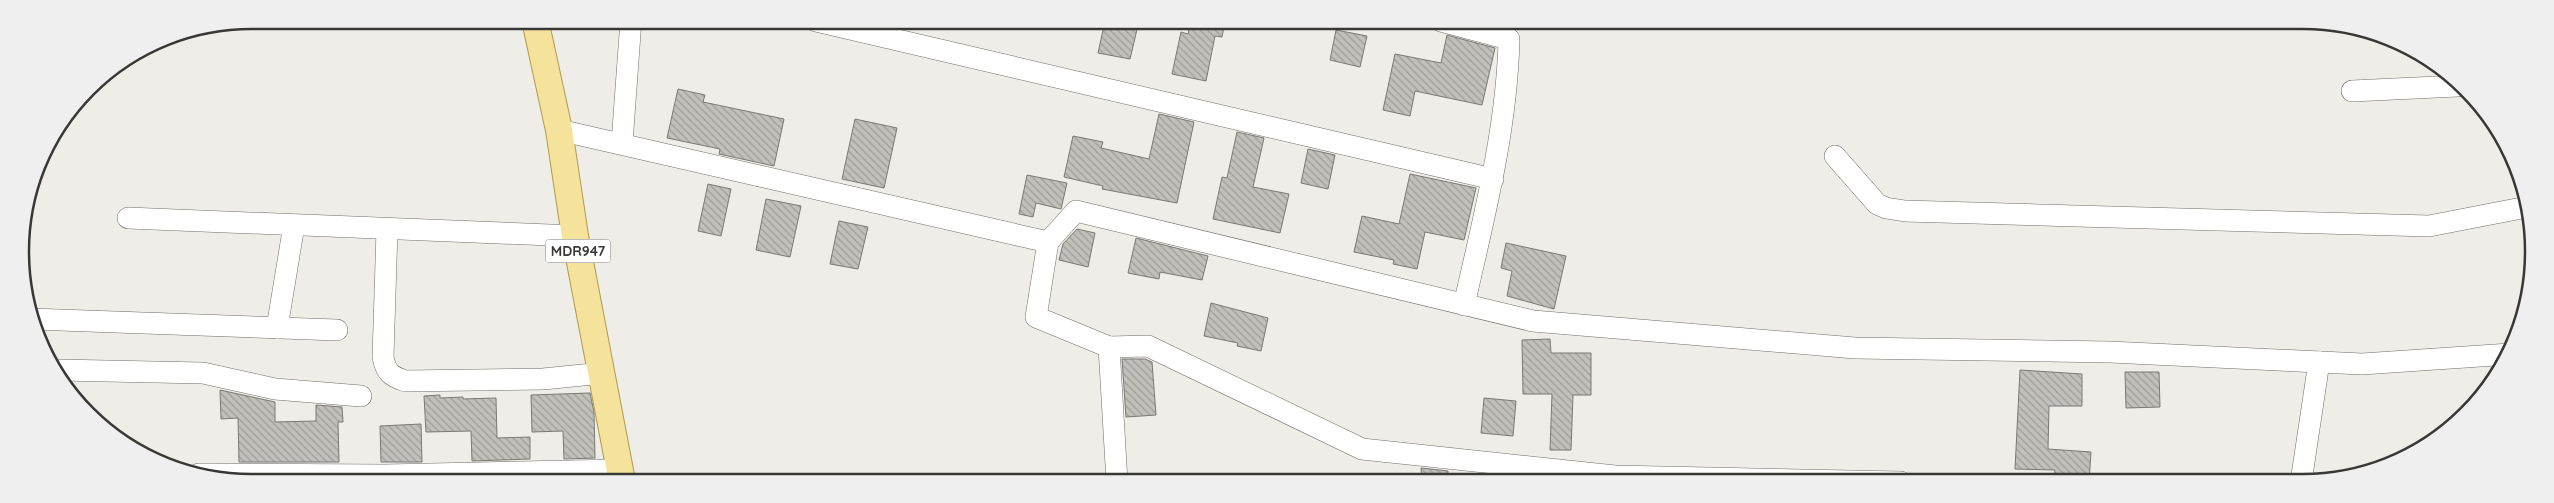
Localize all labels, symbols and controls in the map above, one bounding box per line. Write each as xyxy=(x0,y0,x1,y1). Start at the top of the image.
road number: MDR947 xyxy=(546,240,610,262)

